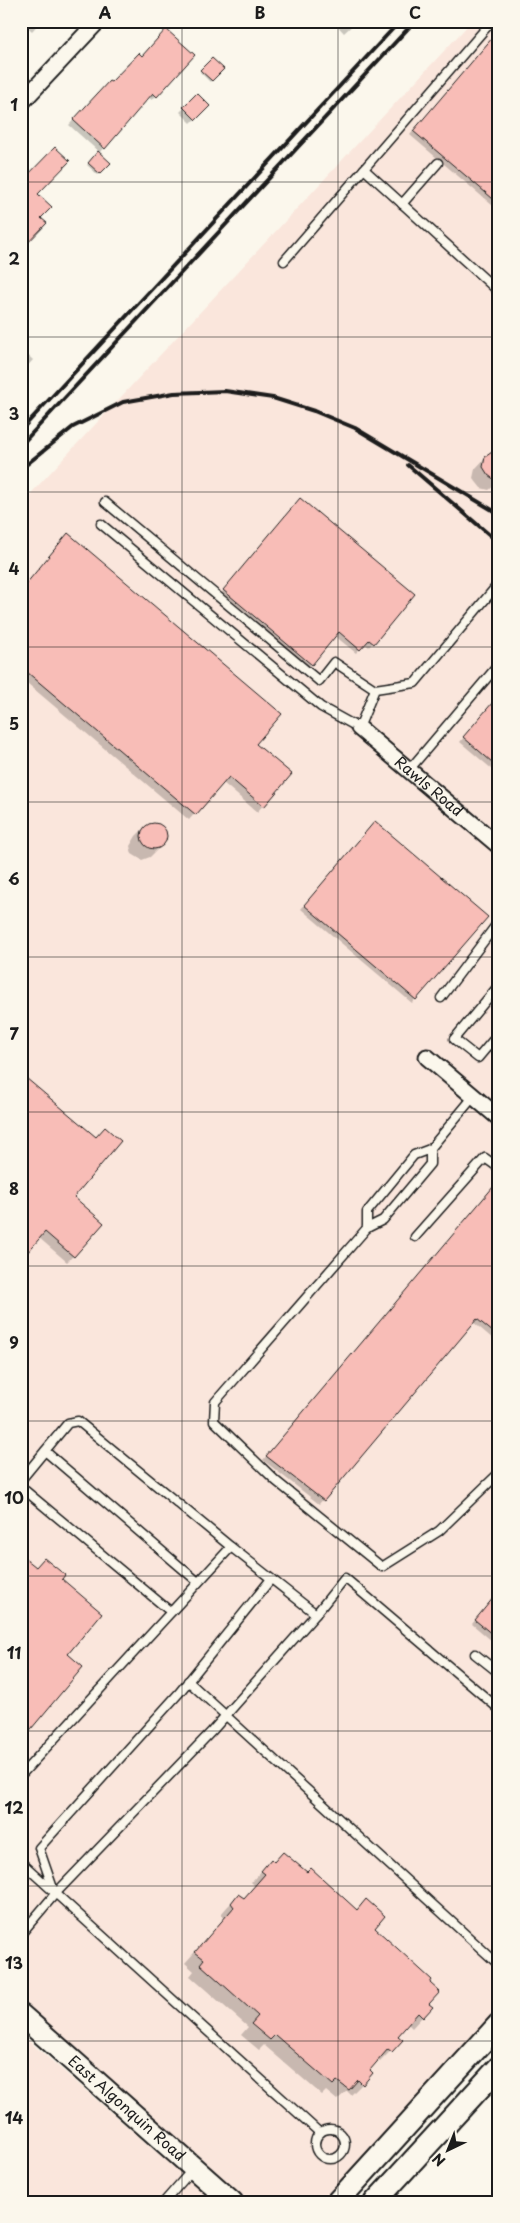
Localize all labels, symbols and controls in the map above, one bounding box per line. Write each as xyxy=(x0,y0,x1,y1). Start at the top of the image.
text: A xyxy=(99,0,112,24)
text: B xyxy=(255,0,266,24)
text: C xyxy=(409,0,421,24)
text: 1 xyxy=(10,92,18,116)
text: 2 xyxy=(8,246,20,270)
text: 3 xyxy=(9,401,19,425)
text: 4 xyxy=(9,556,20,580)
text: 5 xyxy=(9,711,19,735)
street label: Rawls Road xyxy=(390,750,469,821)
text: 6 xyxy=(8,866,20,890)
text: 7 xyxy=(9,1021,19,1045)
text: 8 xyxy=(9,1176,19,1200)
text: 9 xyxy=(9,1330,19,1354)
text: 10 xyxy=(4,1485,24,1509)
text: 11 xyxy=(7,1640,21,1664)
text: 12 xyxy=(5,1795,23,1819)
text: 13 xyxy=(5,1950,23,1974)
street label: East Algonquin Road xyxy=(64,2049,191,2166)
text: 14 xyxy=(5,2105,23,2129)
north arrow xyxy=(422,2126,472,2176)
text: N xyxy=(428,2148,450,2171)

